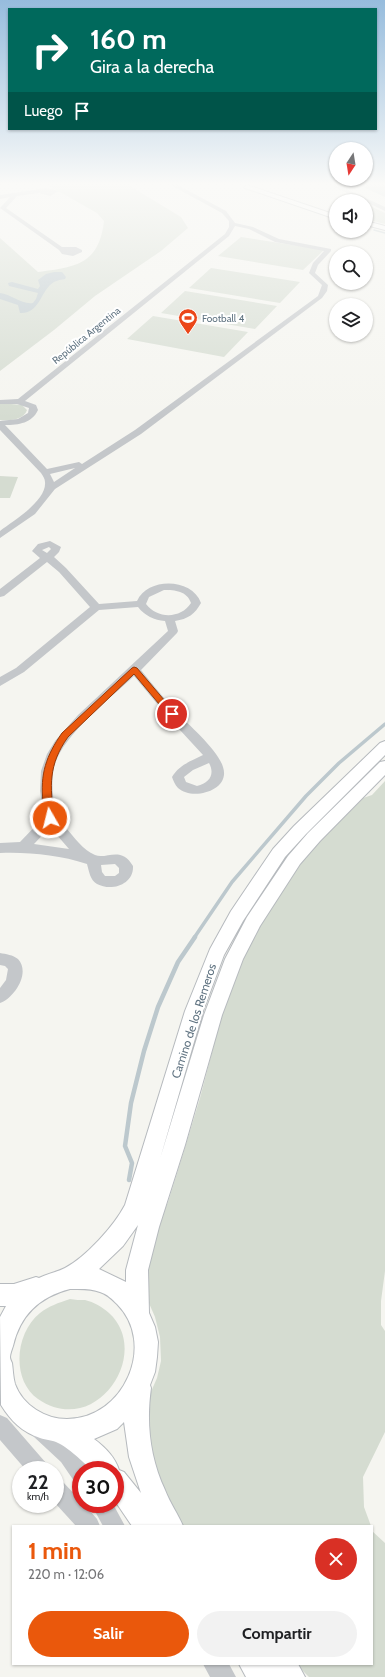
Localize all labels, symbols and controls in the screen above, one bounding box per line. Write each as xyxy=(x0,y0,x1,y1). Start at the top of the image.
text: 160 m xyxy=(90,22,166,56)
icon: right xyxy=(24,24,76,76)
text: Gira a la derecha xyxy=(90,56,214,78)
icon: arrive xyxy=(71,100,93,122)
text: Luego xyxy=(24,102,63,120)
north arrow xyxy=(329,142,373,186)
map controls xyxy=(329,142,373,342)
button: sound xyxy=(329,194,373,238)
button: search xyxy=(329,246,373,290)
button: layers xyxy=(329,298,373,342)
street label: República Argentina xyxy=(50,304,123,367)
sports icon: Football 4 xyxy=(177,307,199,335)
place label: Football 4 xyxy=(202,312,244,325)
pin xyxy=(155,697,189,731)
icon: arrive xyxy=(161,703,183,725)
position arrow xyxy=(29,797,71,839)
street label: Camino de los Remeros xyxy=(168,962,219,1080)
speed limit sign: 30 xyxy=(72,1461,124,1513)
text: 22 xyxy=(27,1470,49,1494)
text: km/h xyxy=(27,1490,49,1503)
text: 1 min xyxy=(28,1536,82,1565)
button: close xyxy=(315,1538,357,1580)
text: 220 m · 12:06 xyxy=(28,1566,104,1582)
button: Salir xyxy=(28,1611,189,1657)
button: Compartir xyxy=(197,1611,357,1657)

